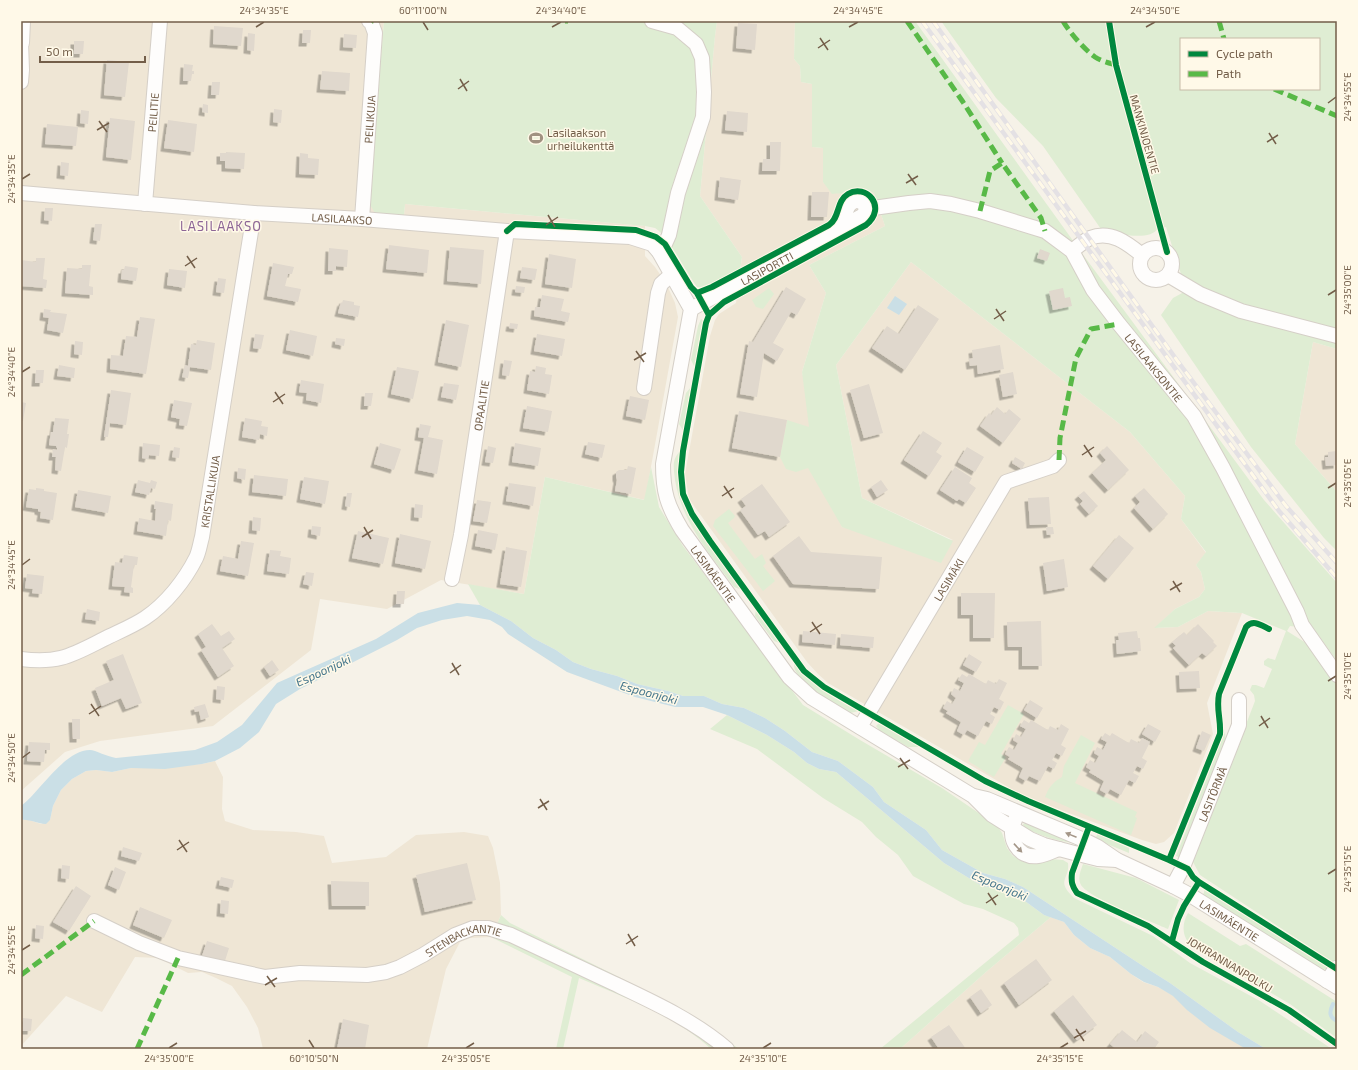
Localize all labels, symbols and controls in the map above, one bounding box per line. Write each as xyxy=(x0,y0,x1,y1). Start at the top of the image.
text: 24°34'35"E xyxy=(239,4,289,16)
text: 60°11'00"N xyxy=(399,4,447,16)
text: 24°34'40"E xyxy=(536,4,587,16)
text: 24°34'45"E xyxy=(833,4,883,16)
text: 24°34'50"E xyxy=(1130,4,1180,16)
scale bar xyxy=(40,38,145,64)
legend xyxy=(1180,38,1320,90)
text: 50 m xyxy=(46,44,73,58)
text: Cycle path xyxy=(1216,46,1273,60)
text: Path xyxy=(1216,66,1241,80)
text: 24°34'55"E xyxy=(1341,72,1353,122)
street label: PEILITIE xyxy=(144,92,161,133)
street label: MANKINJOENTIE xyxy=(1127,93,1163,175)
street label: PEILIKUJA xyxy=(361,95,377,144)
place label: Lasilaakson urheilukenttä xyxy=(547,126,614,152)
sports icon: Lasilaakson urheilukenttä xyxy=(528,130,544,146)
text: 24°34'35"E xyxy=(5,154,17,204)
street label: LASILAAKSO xyxy=(311,210,373,226)
district label: LASILAAKSO xyxy=(180,218,262,234)
street label: LASIPORTTI xyxy=(738,248,795,287)
text: 24°35'00"E xyxy=(1341,265,1353,315)
street label: LASILAAKSONTIE xyxy=(1123,330,1186,404)
text: 24°34'40"E xyxy=(5,346,17,397)
street label: OPAALITIE xyxy=(470,379,491,432)
street label: KRISTALLIKUJA xyxy=(197,454,222,529)
text: 24°35'05"E xyxy=(1341,458,1353,507)
text: 24°34'45"E xyxy=(5,540,17,590)
street label: LASIMÄENTIE xyxy=(689,542,739,605)
street label: LASIMÄKI xyxy=(930,556,966,603)
water label: Espoonjoki xyxy=(293,651,353,690)
text: 24°35'10"E xyxy=(1341,652,1353,700)
water label: Espoonjoki xyxy=(618,678,679,707)
text: 24°34'50"E xyxy=(5,733,17,783)
street label: LASITÖRMÄ xyxy=(1195,764,1229,824)
one-way arrow xyxy=(1065,831,1077,837)
one-way arrow xyxy=(1014,843,1023,853)
text: 24°35'15"E xyxy=(1341,845,1353,892)
water label: Espoonjoki xyxy=(970,867,1030,904)
street label: LASIMÄENTIE xyxy=(1198,896,1262,943)
street label: STENBACKANTIE xyxy=(422,921,504,959)
text: 24°34'55"E xyxy=(5,925,17,975)
street label: JOKIRANNANPOLKU xyxy=(1185,933,1275,995)
text: 24°35'00"E xyxy=(144,1052,194,1064)
text: 60°10'50"N xyxy=(289,1052,339,1064)
text: 24°35'05"E xyxy=(442,1052,491,1064)
text: 24°35'10"E xyxy=(739,1052,787,1064)
text: 24°35'15"E xyxy=(1037,1052,1084,1064)

